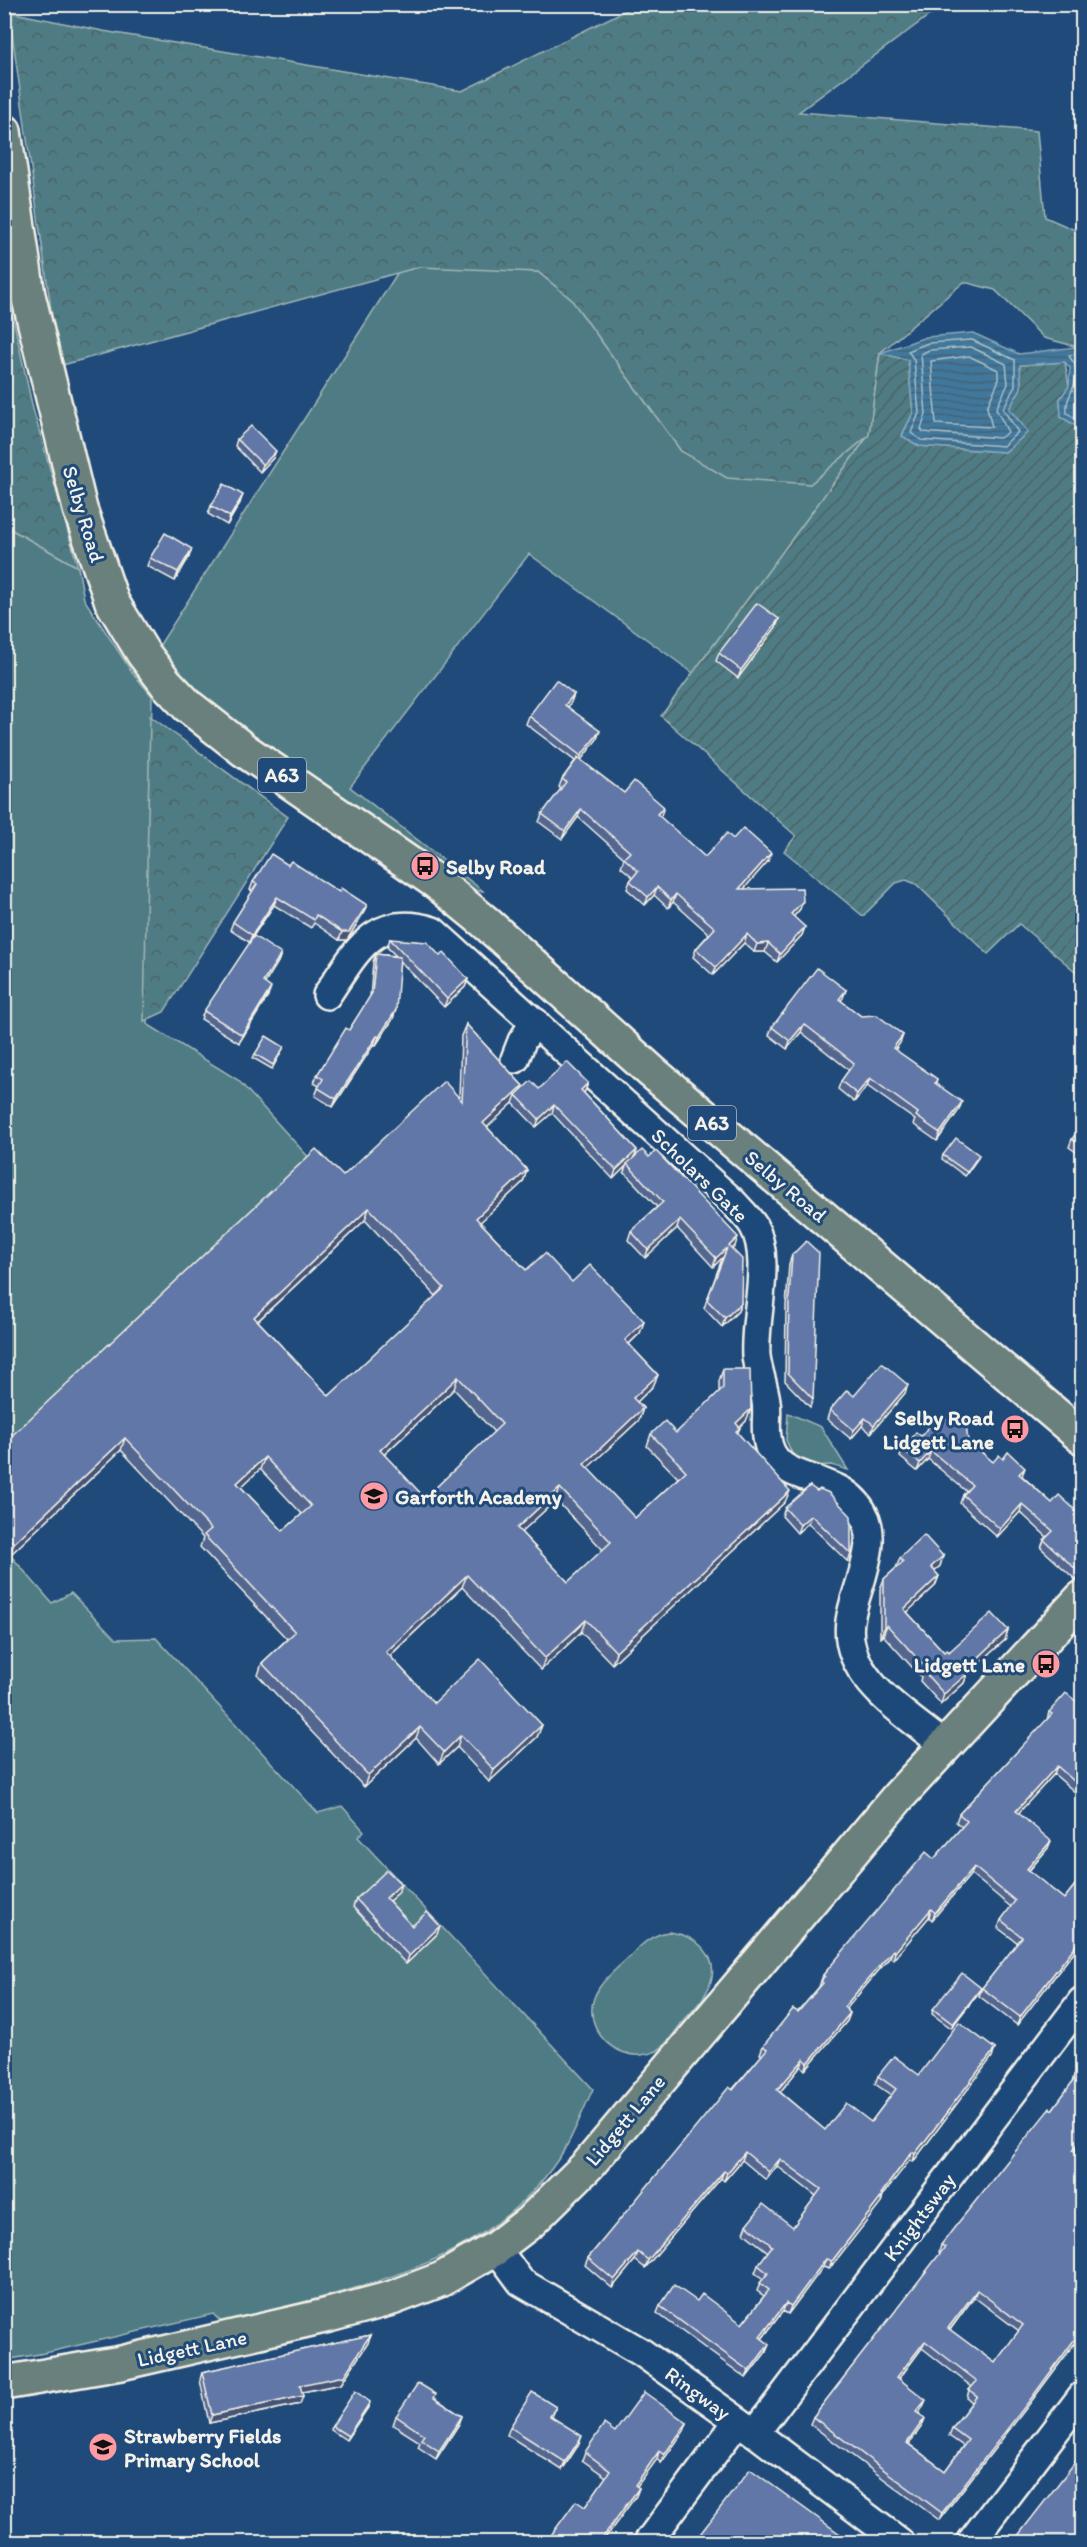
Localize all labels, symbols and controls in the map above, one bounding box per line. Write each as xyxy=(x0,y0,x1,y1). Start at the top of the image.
street label: Selby Road xyxy=(57,463,111,566)
road number: A63 xyxy=(258,758,306,792)
bus stop icon: Selby Road xyxy=(409,850,441,882)
place label: Selby Road xyxy=(446,854,546,880)
road number: A63 xyxy=(688,1106,736,1140)
street label: Scholars Gate xyxy=(646,1123,754,1227)
street label: Selby Road xyxy=(740,1144,832,1228)
place label: Selby Road Lidgett Lane xyxy=(883,1405,994,1455)
bus stop icon: Selby Road Lidgett Lane xyxy=(999,1413,1031,1445)
school or university icon: Garforth Academy xyxy=(358,1480,390,1512)
place label: Garforth Academy xyxy=(395,1484,563,1510)
bus stop icon: Lidgett Lane xyxy=(1030,1648,1062,1680)
place label: Lidgett Lane xyxy=(914,1652,1025,1678)
street label: Lidgett Lane xyxy=(580,2069,670,2171)
street label: Knightsway xyxy=(878,2168,960,2266)
street label: Lidgett Lane xyxy=(135,2324,249,2372)
street label: Ringway xyxy=(660,2361,736,2425)
place label: Strawberry Fields Primary School xyxy=(124,2423,281,2473)
school or university icon: Strawberry Fields Primary School xyxy=(87,2431,119,2463)

